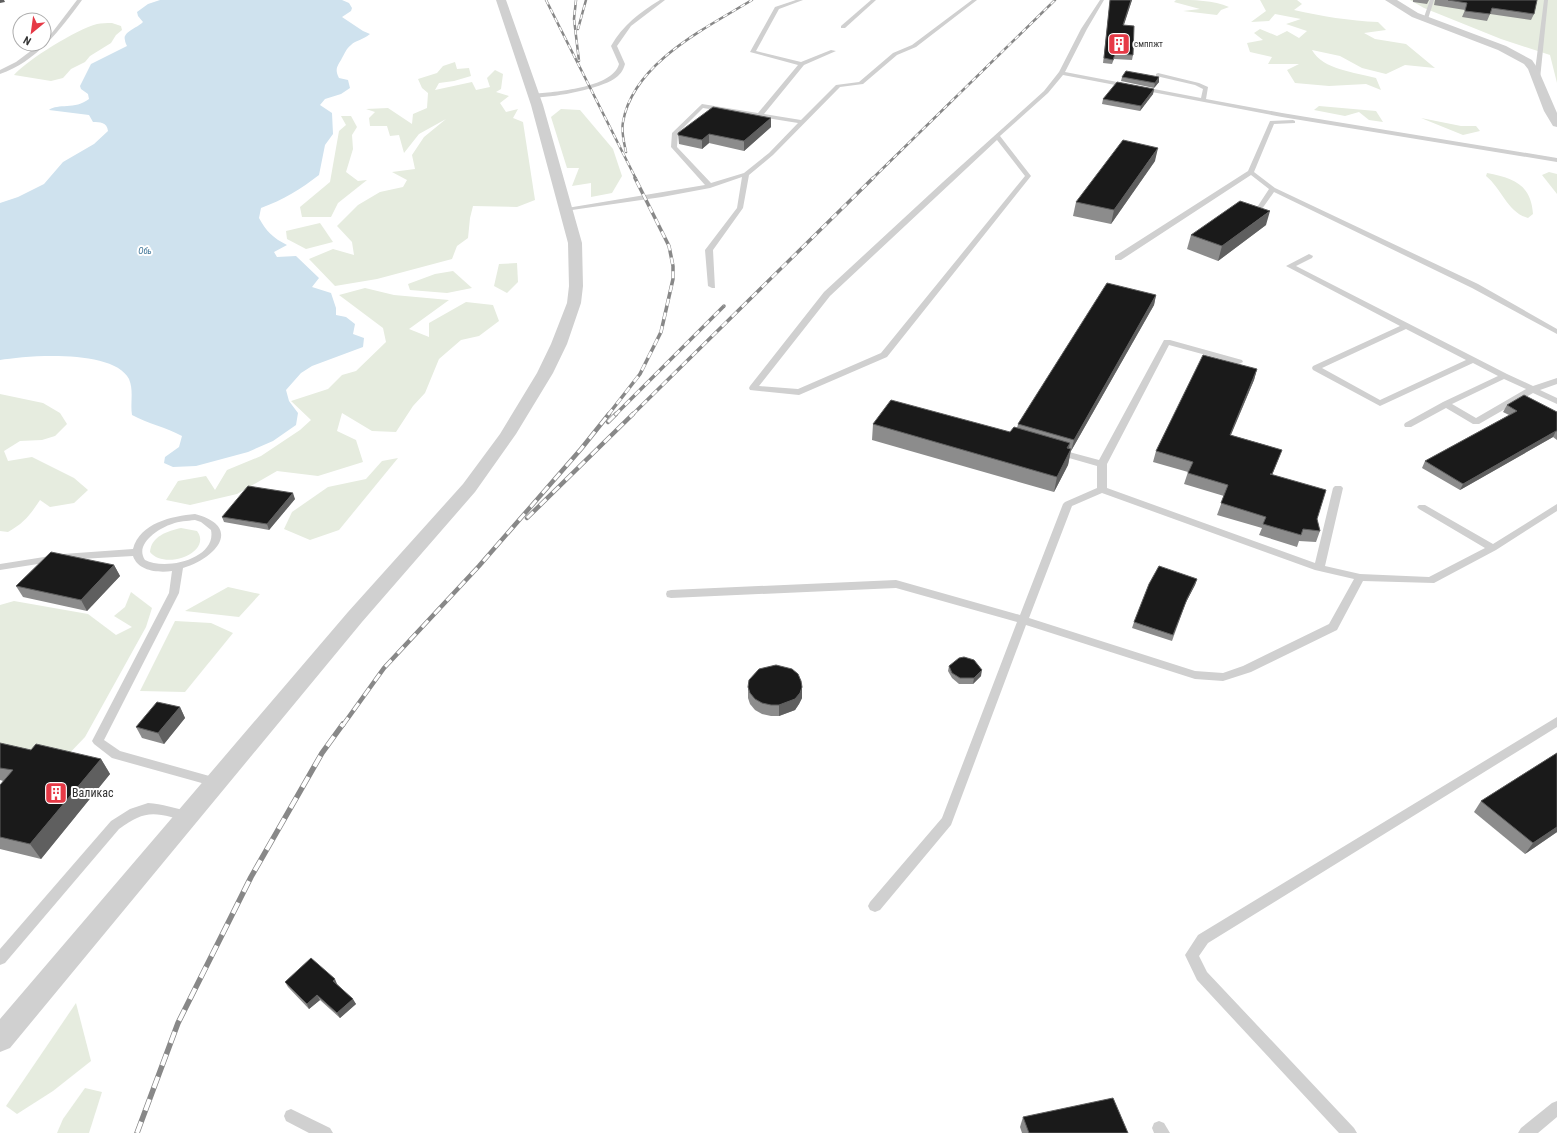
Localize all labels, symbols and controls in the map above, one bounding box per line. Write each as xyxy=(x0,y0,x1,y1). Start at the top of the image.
north arrow xyxy=(12,12,52,52)
building icon: смппжт xyxy=(1106,31,1132,57)
text: N xyxy=(21,33,33,48)
place label: смппжт xyxy=(1134,39,1163,49)
water label: Обь xyxy=(138,246,152,256)
building icon: Валикас xyxy=(43,780,69,806)
place label: Валикас xyxy=(72,786,114,800)

